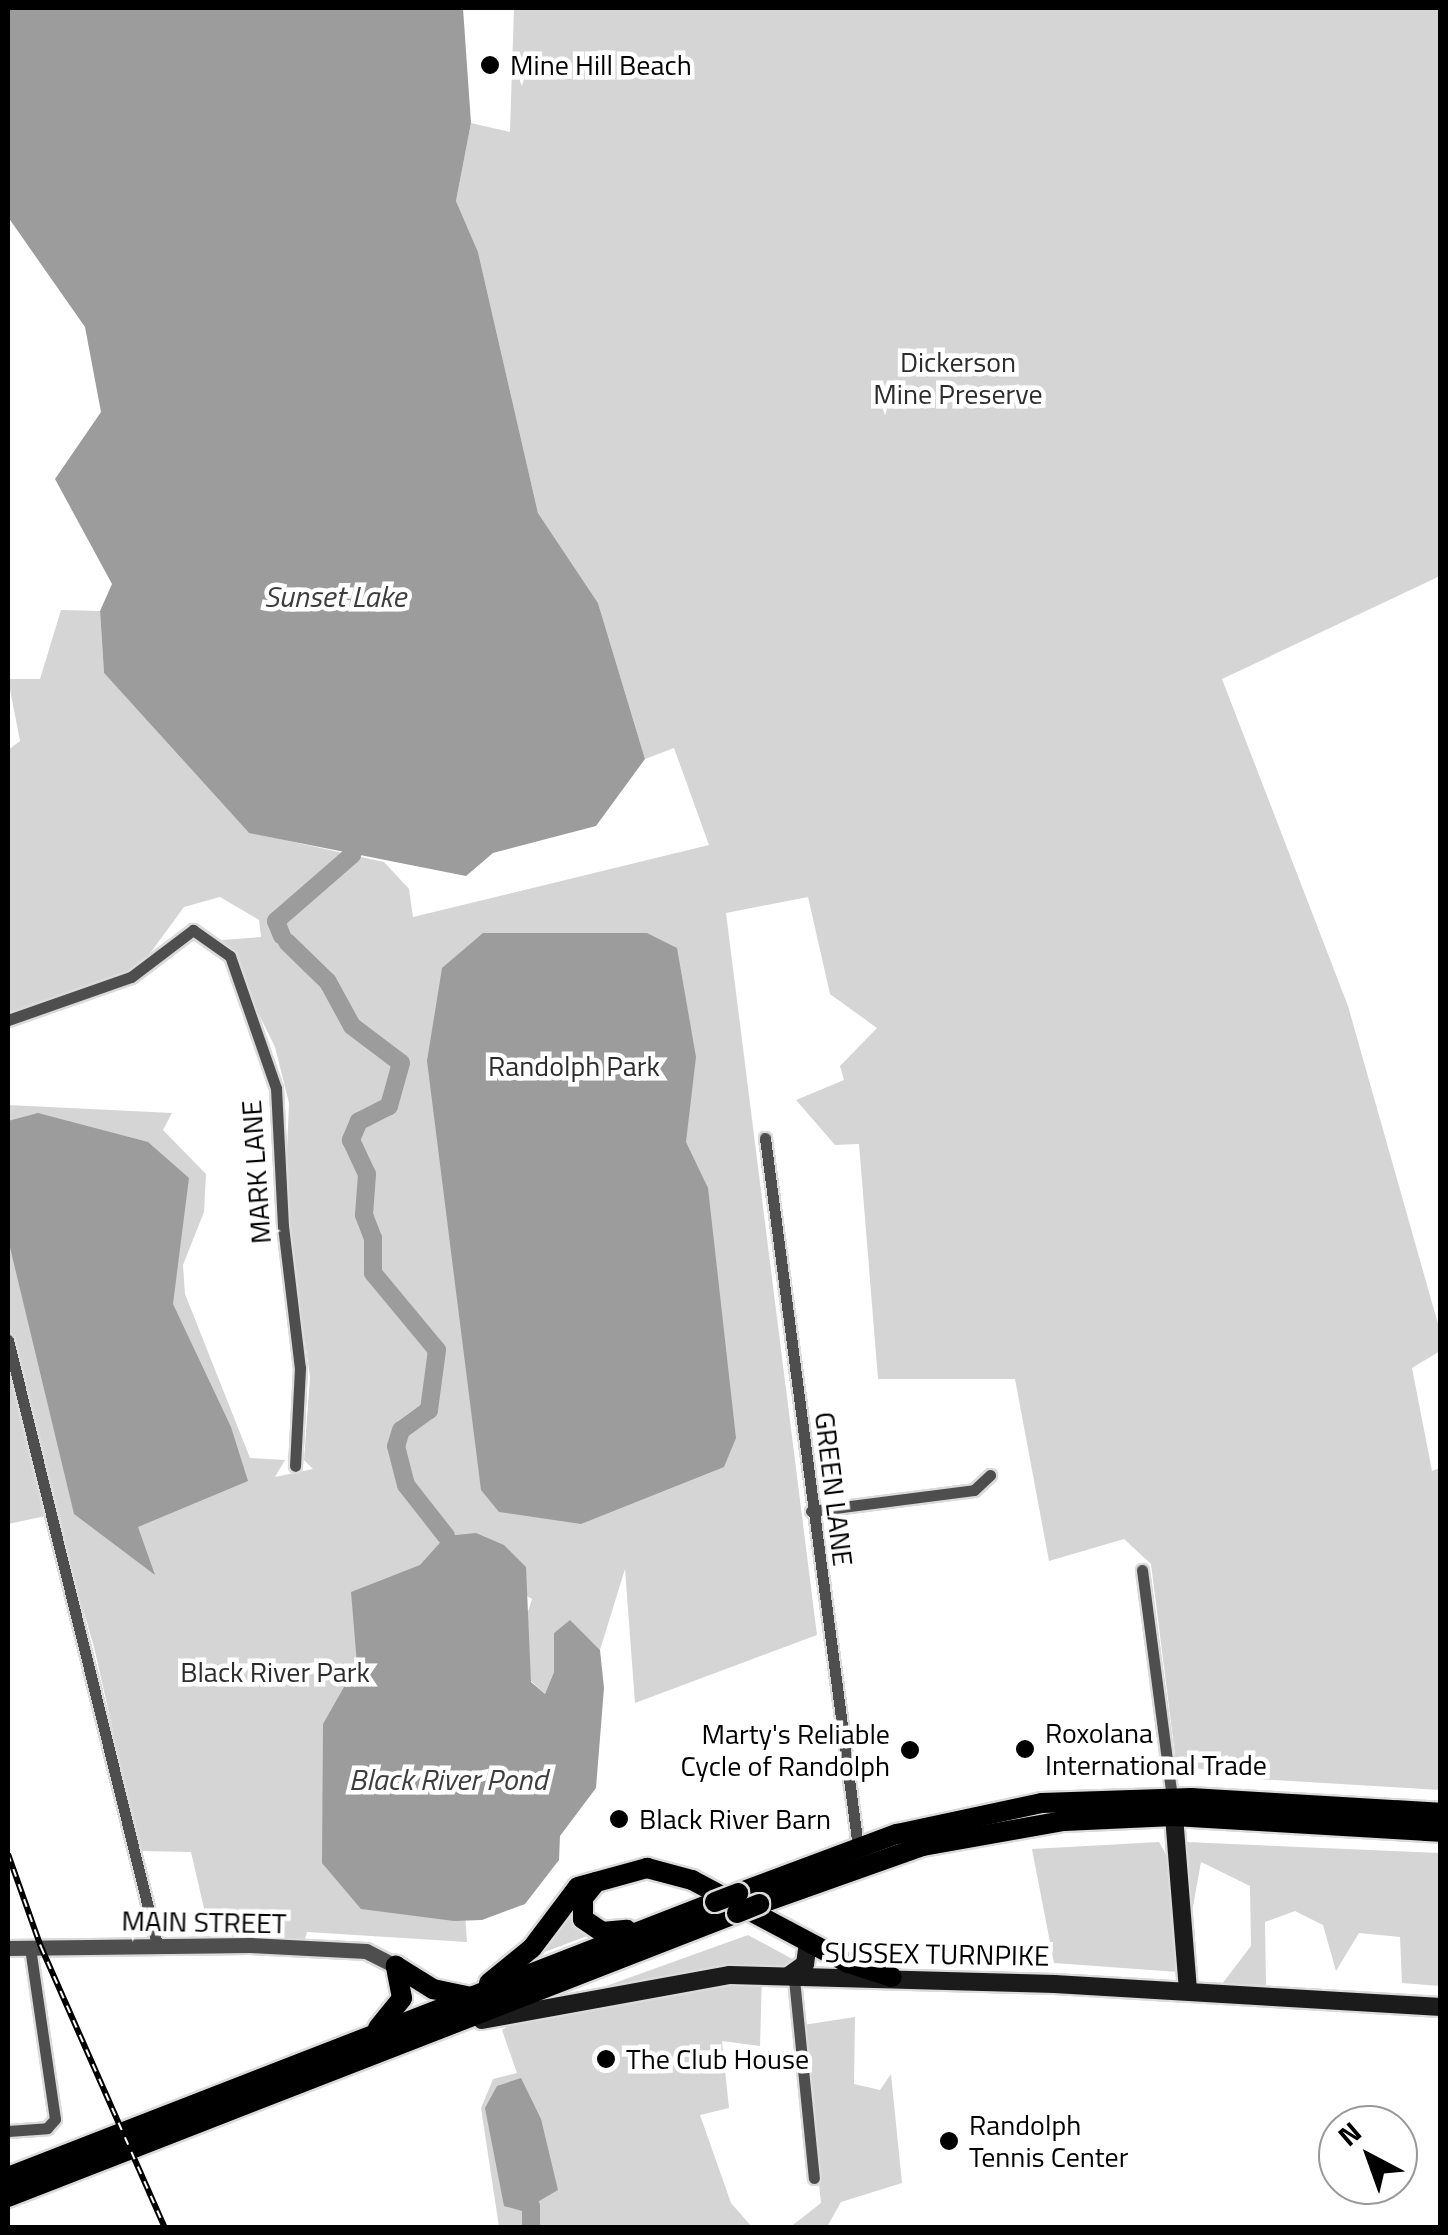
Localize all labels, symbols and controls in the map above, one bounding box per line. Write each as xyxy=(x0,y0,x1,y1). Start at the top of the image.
place label: Mine Hill Beach xyxy=(510,48,692,82)
marker: Mine Hill Beach xyxy=(479,54,501,76)
park label: Dickerson Mine Preserve xyxy=(873,345,1043,411)
water label: Sunset Lake xyxy=(264,578,406,614)
park label: Randolph Park xyxy=(488,1049,660,1083)
street label: MARK LANE xyxy=(234,1099,278,1245)
street label: GREEN LANE xyxy=(808,1410,860,1568)
park label: Black River Park xyxy=(180,1655,370,1689)
place label: Roxolana International Trade xyxy=(1045,1716,1267,1782)
place label: Marty's Reliable Cycle of Randolph xyxy=(681,1717,890,1783)
marker: Roxolana International Trade xyxy=(1014,1738,1036,1760)
marker: Marty's Reliable Cycle of Randolph xyxy=(899,1739,921,1761)
water label: Black River Pond xyxy=(349,1761,547,1797)
place label: Black River Barn xyxy=(639,1802,831,1836)
marker: Black River Barn xyxy=(608,1808,630,1830)
street label: MAIN STREET xyxy=(121,1904,287,1940)
street label: SUSSEX TURNPIKE xyxy=(824,1935,1050,1973)
place label: The Club House xyxy=(626,2042,809,2076)
marker: The Club House xyxy=(595,2048,617,2070)
north arrow xyxy=(1318,2105,1418,2205)
place label: Randolph Tennis Center xyxy=(969,2108,1128,2174)
text: N xyxy=(1328,2111,1371,2156)
marker: Randolph Tennis Center xyxy=(938,2130,960,2152)

